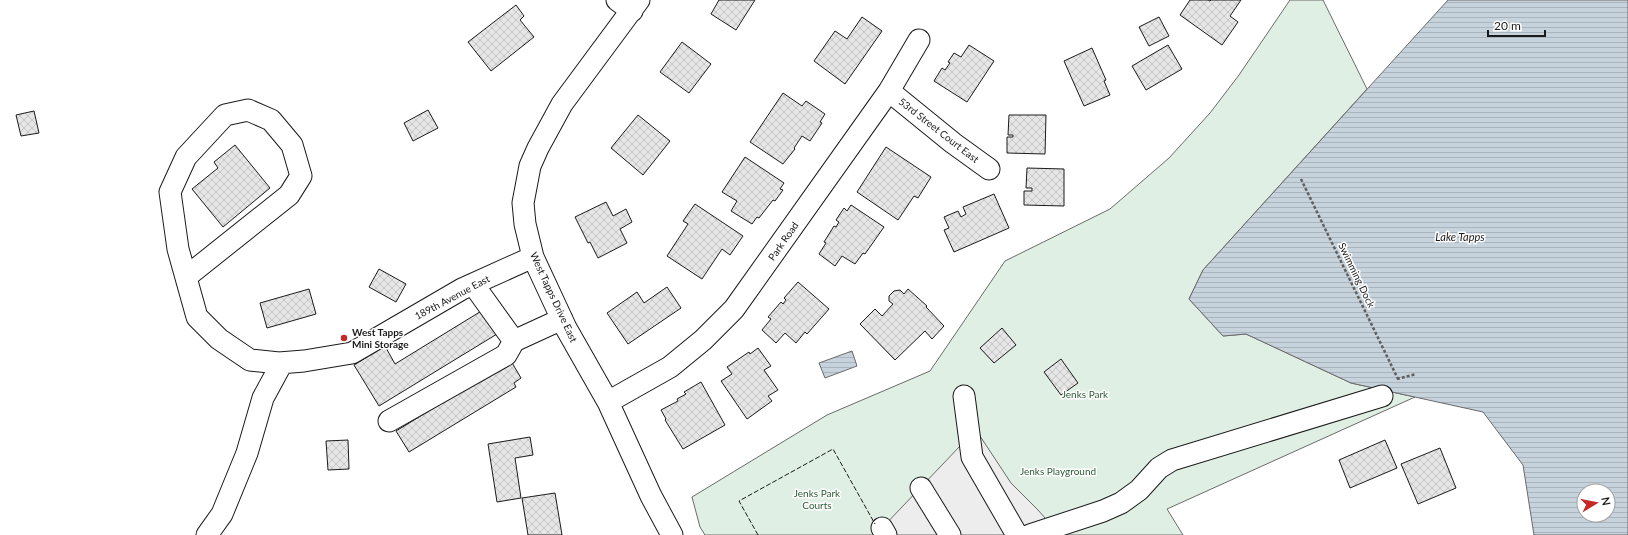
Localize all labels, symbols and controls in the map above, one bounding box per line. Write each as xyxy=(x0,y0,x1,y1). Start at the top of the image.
scale bar xyxy=(1488,12,1545,38)
text: 20 m xyxy=(1494,18,1521,33)
street label: 53rd Street Court East xyxy=(897,95,982,165)
street label: Park Road xyxy=(765,219,801,263)
water label: Lake Tapps xyxy=(1435,230,1485,243)
street label: Swimming Dock xyxy=(1336,241,1378,310)
street label: West Tapps Drive East xyxy=(528,250,580,344)
street label: 189th Avenue East xyxy=(413,272,492,322)
place label: West Tapps Mini Storage xyxy=(352,326,409,350)
marker: West Tapps Mini Storage xyxy=(339,333,349,343)
park label: Jenks Park xyxy=(1062,388,1109,400)
park label: Jenks Playground xyxy=(1020,465,1096,477)
north arrow xyxy=(1576,483,1616,523)
park label: Jenks Park Courts xyxy=(794,487,841,511)
text: N xyxy=(1599,496,1613,506)

